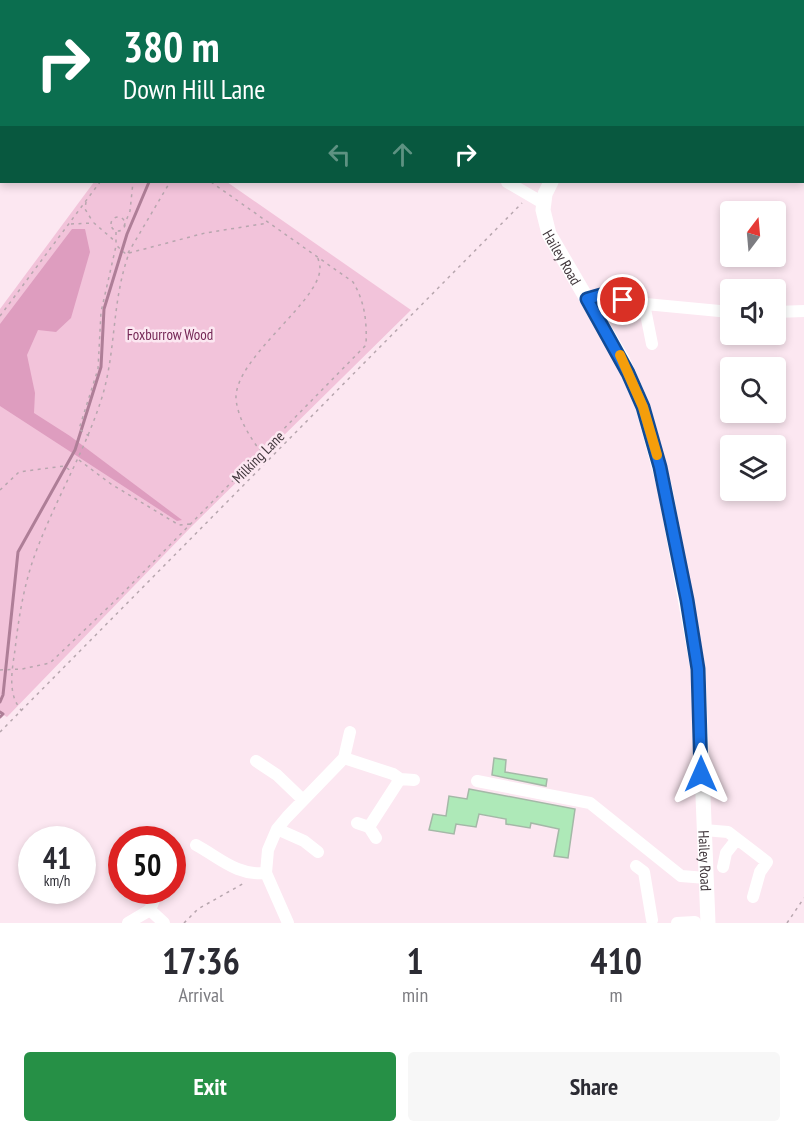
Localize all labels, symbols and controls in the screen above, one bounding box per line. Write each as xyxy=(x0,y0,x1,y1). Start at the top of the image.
text: 380 m xyxy=(123,19,220,74)
icon: right xyxy=(24,24,102,102)
text: Down Hill Lane xyxy=(123,72,265,106)
icon: left xyxy=(323,138,356,171)
icon: ahead xyxy=(386,138,419,171)
icon: right xyxy=(449,138,482,171)
north arrow xyxy=(720,201,786,267)
map controls xyxy=(720,201,786,501)
street label: Hailey Road xyxy=(539,226,586,288)
pin xyxy=(597,274,648,325)
button: sound xyxy=(720,279,786,345)
icon: arrive xyxy=(606,283,639,316)
park label: Foxburrow Wood xyxy=(127,325,213,344)
button: search xyxy=(720,357,786,423)
street label: Milking Lane xyxy=(228,427,288,487)
button: layers xyxy=(720,435,786,501)
position arrow xyxy=(669,742,733,806)
speed limit sign: 50 xyxy=(108,826,186,904)
street label: Hailey Road xyxy=(695,830,716,891)
text: 41 xyxy=(43,838,71,877)
text: km/h xyxy=(44,871,70,890)
text: 17:36 xyxy=(162,937,240,984)
text: 1 xyxy=(406,937,424,984)
text: 410 xyxy=(590,937,642,984)
text: Arrival xyxy=(178,982,224,1008)
text: min xyxy=(402,982,428,1008)
text: m xyxy=(610,982,623,1008)
button: Exit xyxy=(24,1052,396,1121)
button: Share xyxy=(408,1052,780,1121)

